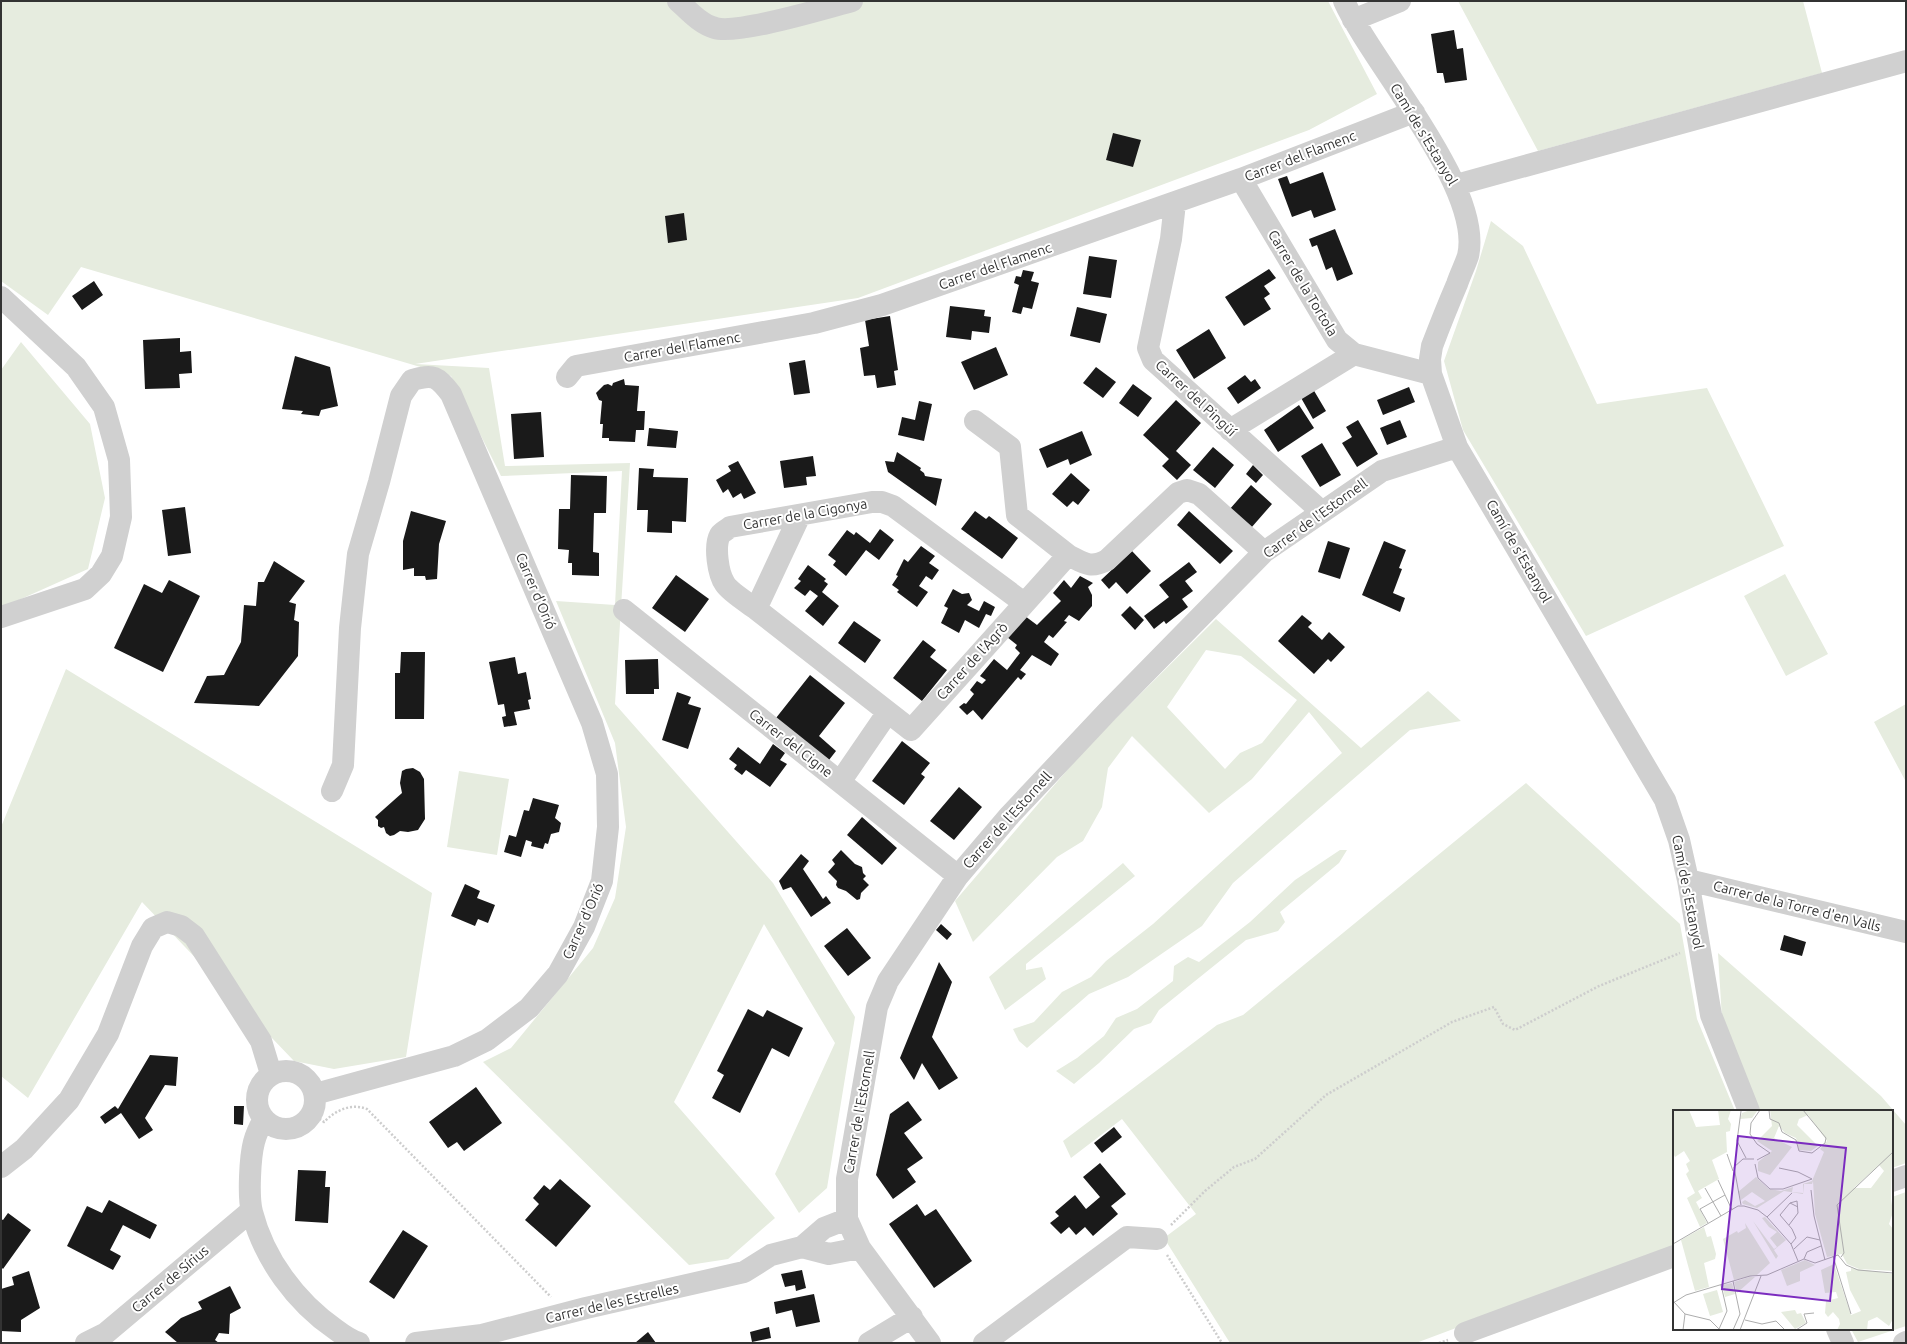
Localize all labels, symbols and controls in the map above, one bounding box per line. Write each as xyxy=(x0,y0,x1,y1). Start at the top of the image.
street label: Camí de s'Estanyol xyxy=(1387,80,1461,188)
street label: Carrer del Flamenc xyxy=(1242,127,1358,185)
street label: Carrer de la Tortola xyxy=(1265,227,1341,339)
street label: Carrer del Flamenc xyxy=(937,239,1054,293)
street label: Carrer del Flamenc xyxy=(623,329,742,365)
street label: Carrer del Pingüí xyxy=(1152,356,1240,440)
street label: Carrer de l'Estornell xyxy=(1260,475,1370,561)
street label: Carrer de la Cigonya xyxy=(742,495,868,533)
street label: Camí de s'Estanyol xyxy=(1483,497,1555,605)
street label: Carrer d'Orió xyxy=(513,550,559,632)
street label: Carrer de l'Agrò xyxy=(933,619,1011,703)
street label: Carrer del Cigne xyxy=(746,706,836,780)
street label: Carrer de l'Estornell xyxy=(959,768,1055,872)
street label: Camí de s'Estanyol xyxy=(1669,834,1707,951)
street label: Carrer de la Torre d'en Valls xyxy=(1711,877,1883,935)
street label: Carrer d'Orió xyxy=(559,880,607,962)
street label: Carrer de l'Estornell xyxy=(840,1049,878,1175)
inset map xyxy=(1673,1110,1893,1330)
street label: Carrer de Sírius xyxy=(128,1242,212,1316)
street label: Carrer de les Estrelles xyxy=(544,1280,680,1326)

